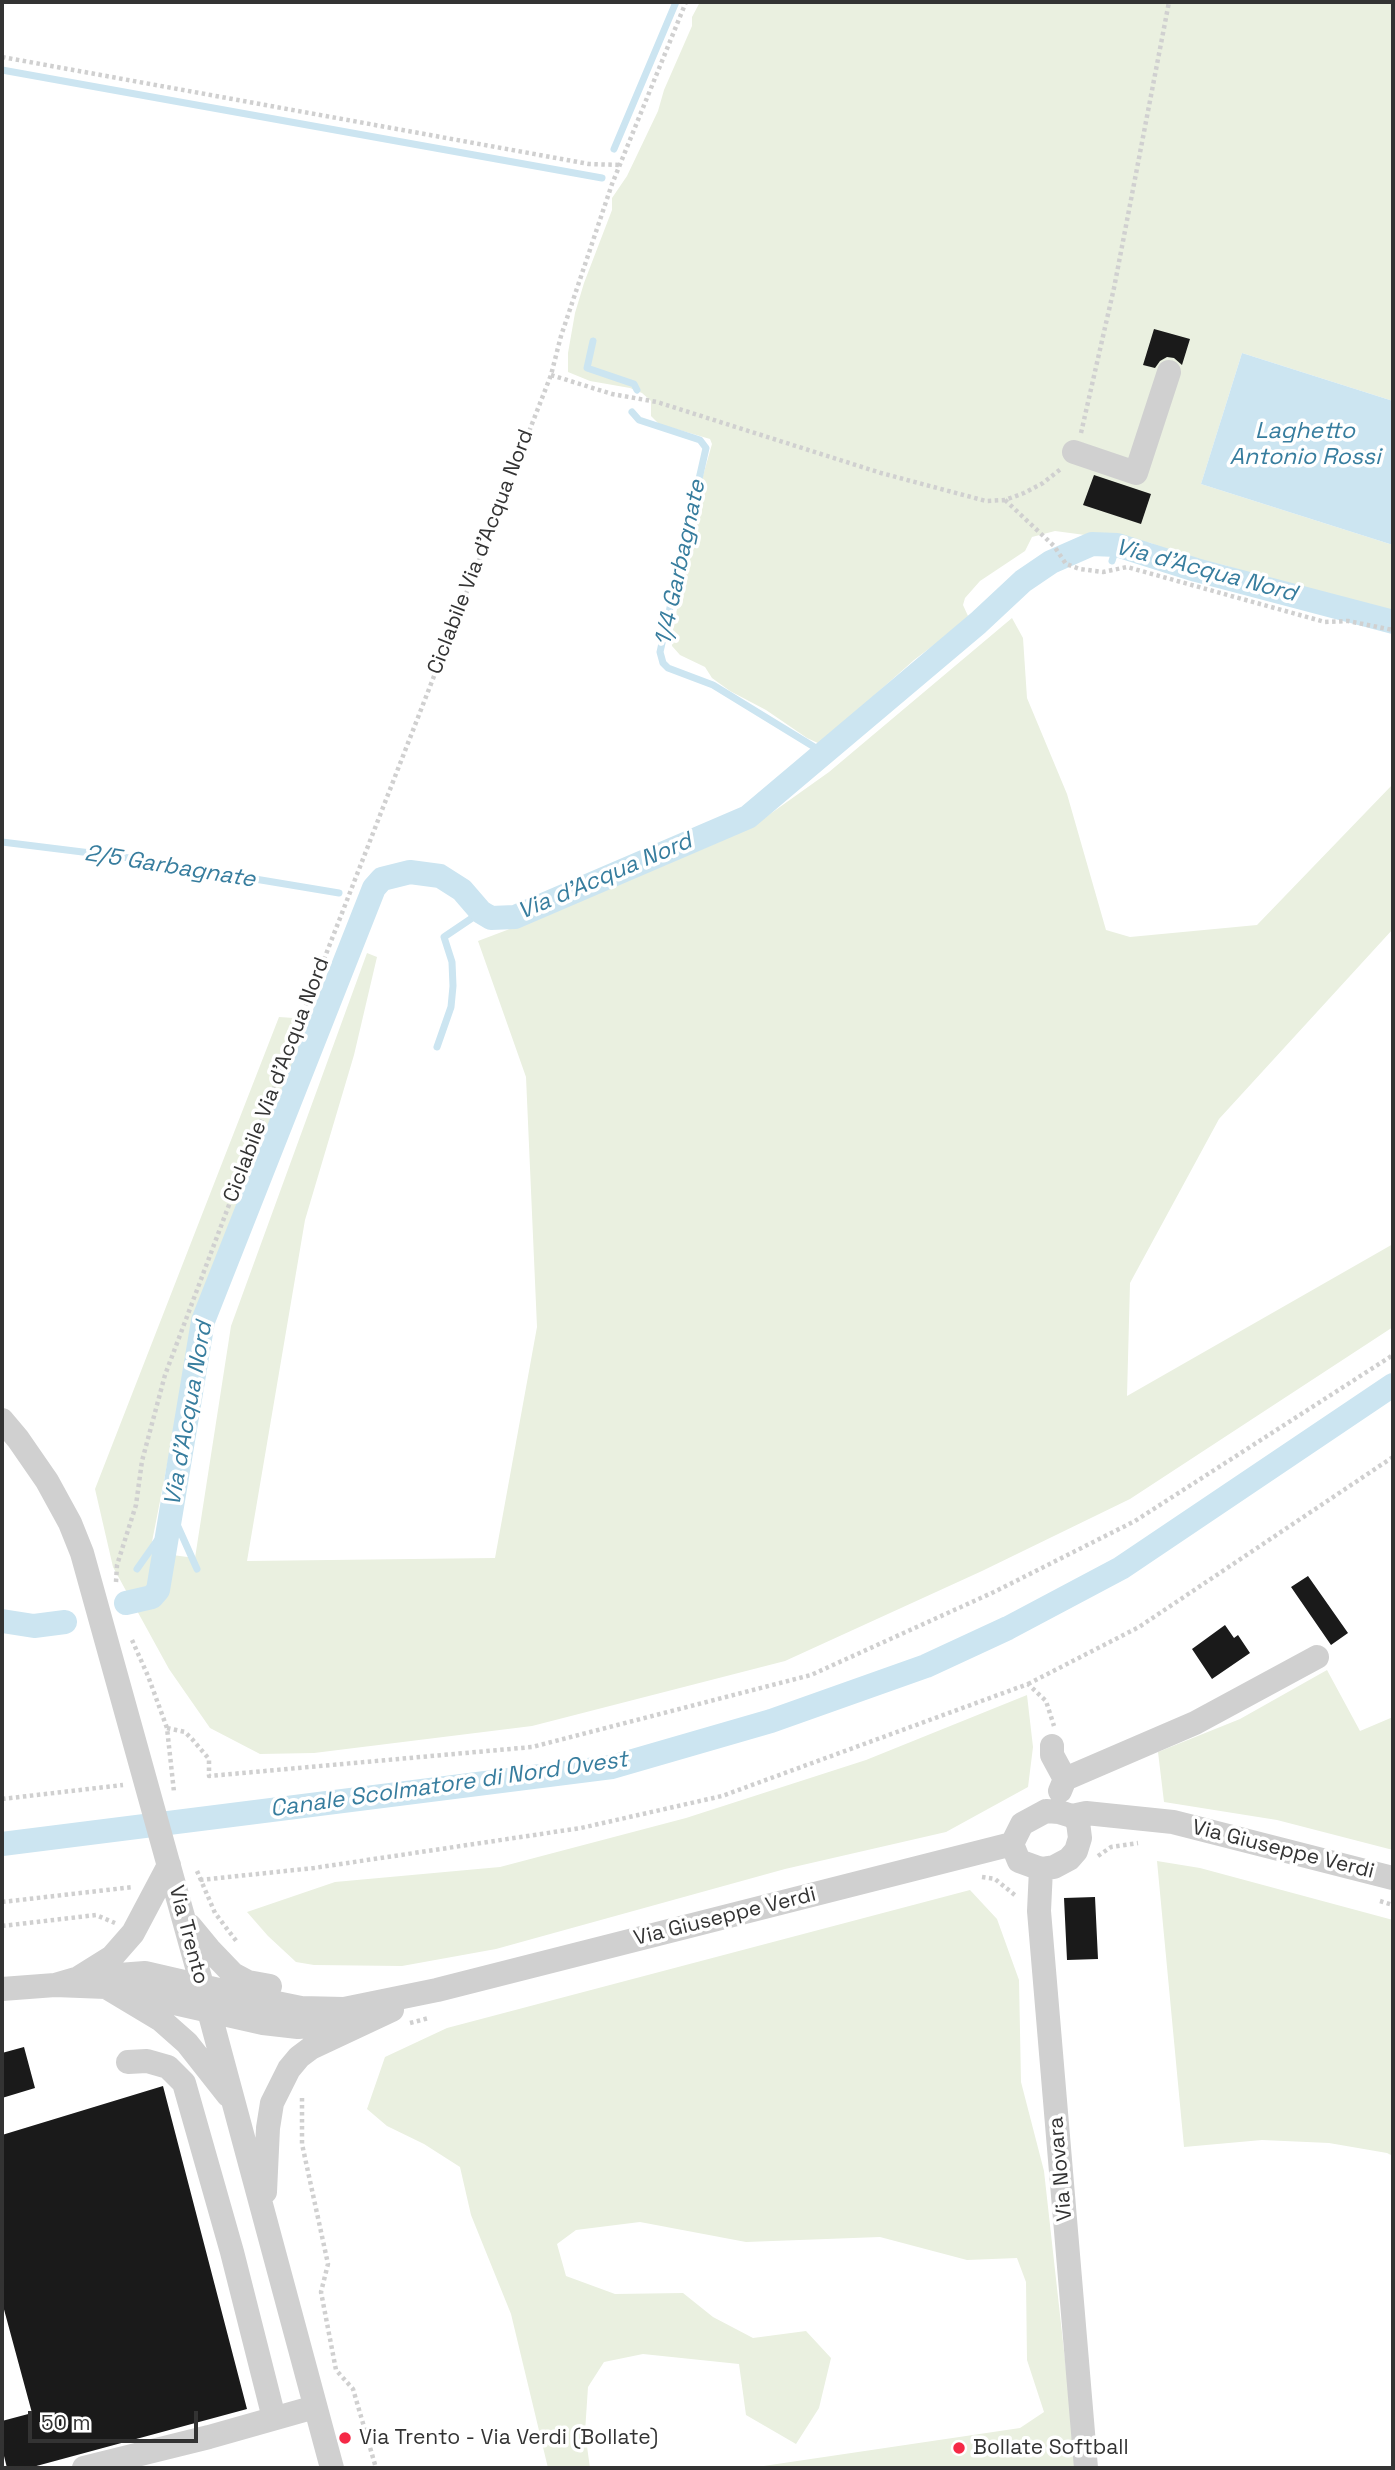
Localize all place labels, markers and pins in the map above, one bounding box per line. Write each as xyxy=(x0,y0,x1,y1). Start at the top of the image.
place label: Via Trento - Via Verdi (Bollate) xyxy=(359,2425,658,2451)
marker: Via Trento - Via Verdi (Bollate) xyxy=(337,2430,353,2446)
place label: Bollate Softball xyxy=(973,2435,1129,2461)
marker: Bollate Softball xyxy=(951,2440,967,2456)

